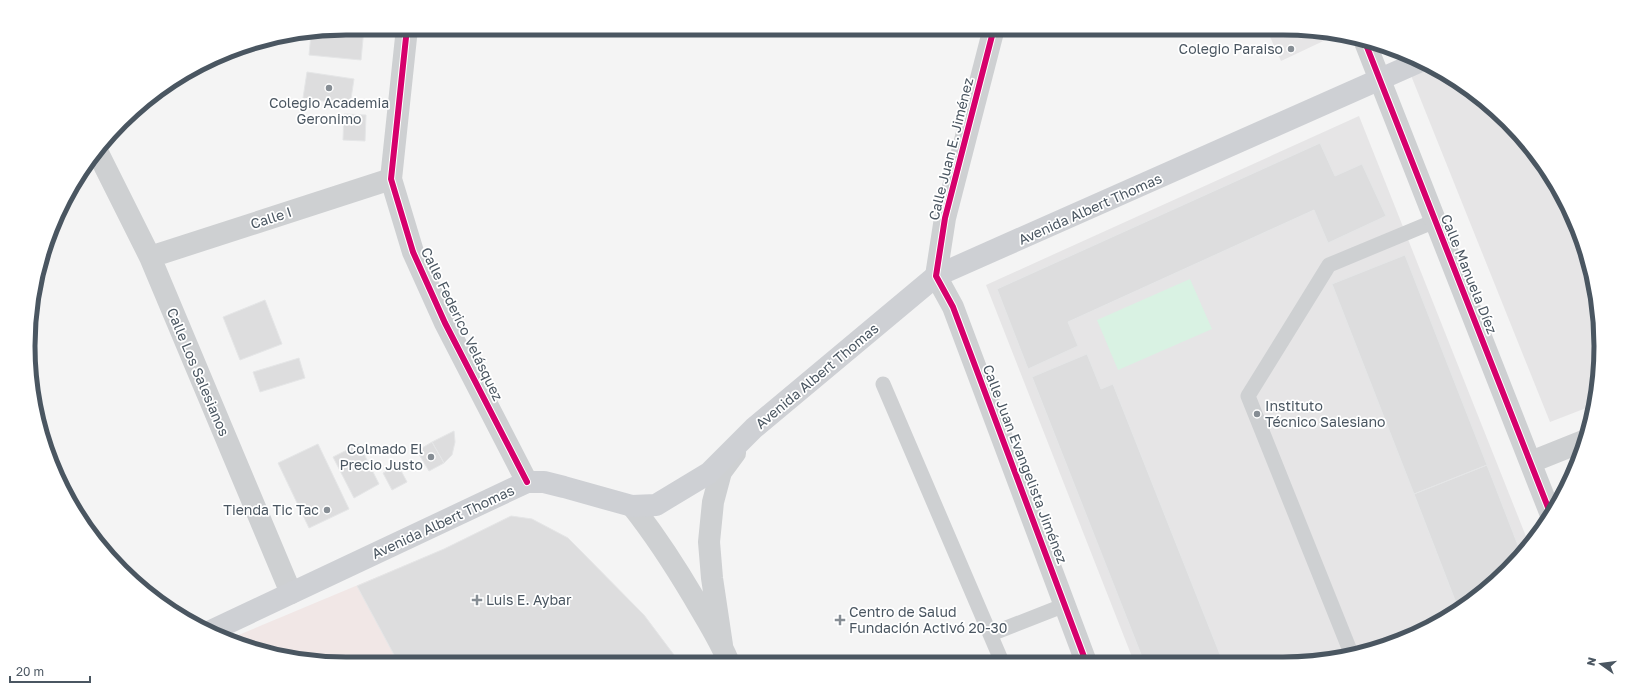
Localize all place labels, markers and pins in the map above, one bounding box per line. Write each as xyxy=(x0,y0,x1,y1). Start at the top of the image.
place label: Colegio Paraiso xyxy=(1179,40,1283,57)
marker: Colegio Paraiso xyxy=(1286,44,1296,54)
marker: Colegio Academia Geronimo xyxy=(324,83,334,93)
place label: Colegio Academia Geronimo xyxy=(269,94,389,127)
place label: Instituto Técnico Salesiano xyxy=(1265,397,1385,430)
marker: Instituto Técnico Salesiano xyxy=(1252,409,1262,419)
place label: Colmado El Precio Justo xyxy=(339,440,423,473)
marker: Colmado El Precio Justo xyxy=(426,452,436,462)
place label: Tienda Tic Tac xyxy=(223,501,319,518)
marker: Tienda Tic Tac xyxy=(322,505,332,515)
place label: Luis E. Aybar xyxy=(486,591,572,608)
marker: Luis E. Aybar xyxy=(471,594,483,606)
place label: Centro de Salud Fundación Activó 20-30 xyxy=(849,603,1008,636)
marker: Centro de Salud Fundación Activó 20-30 xyxy=(834,614,846,626)

